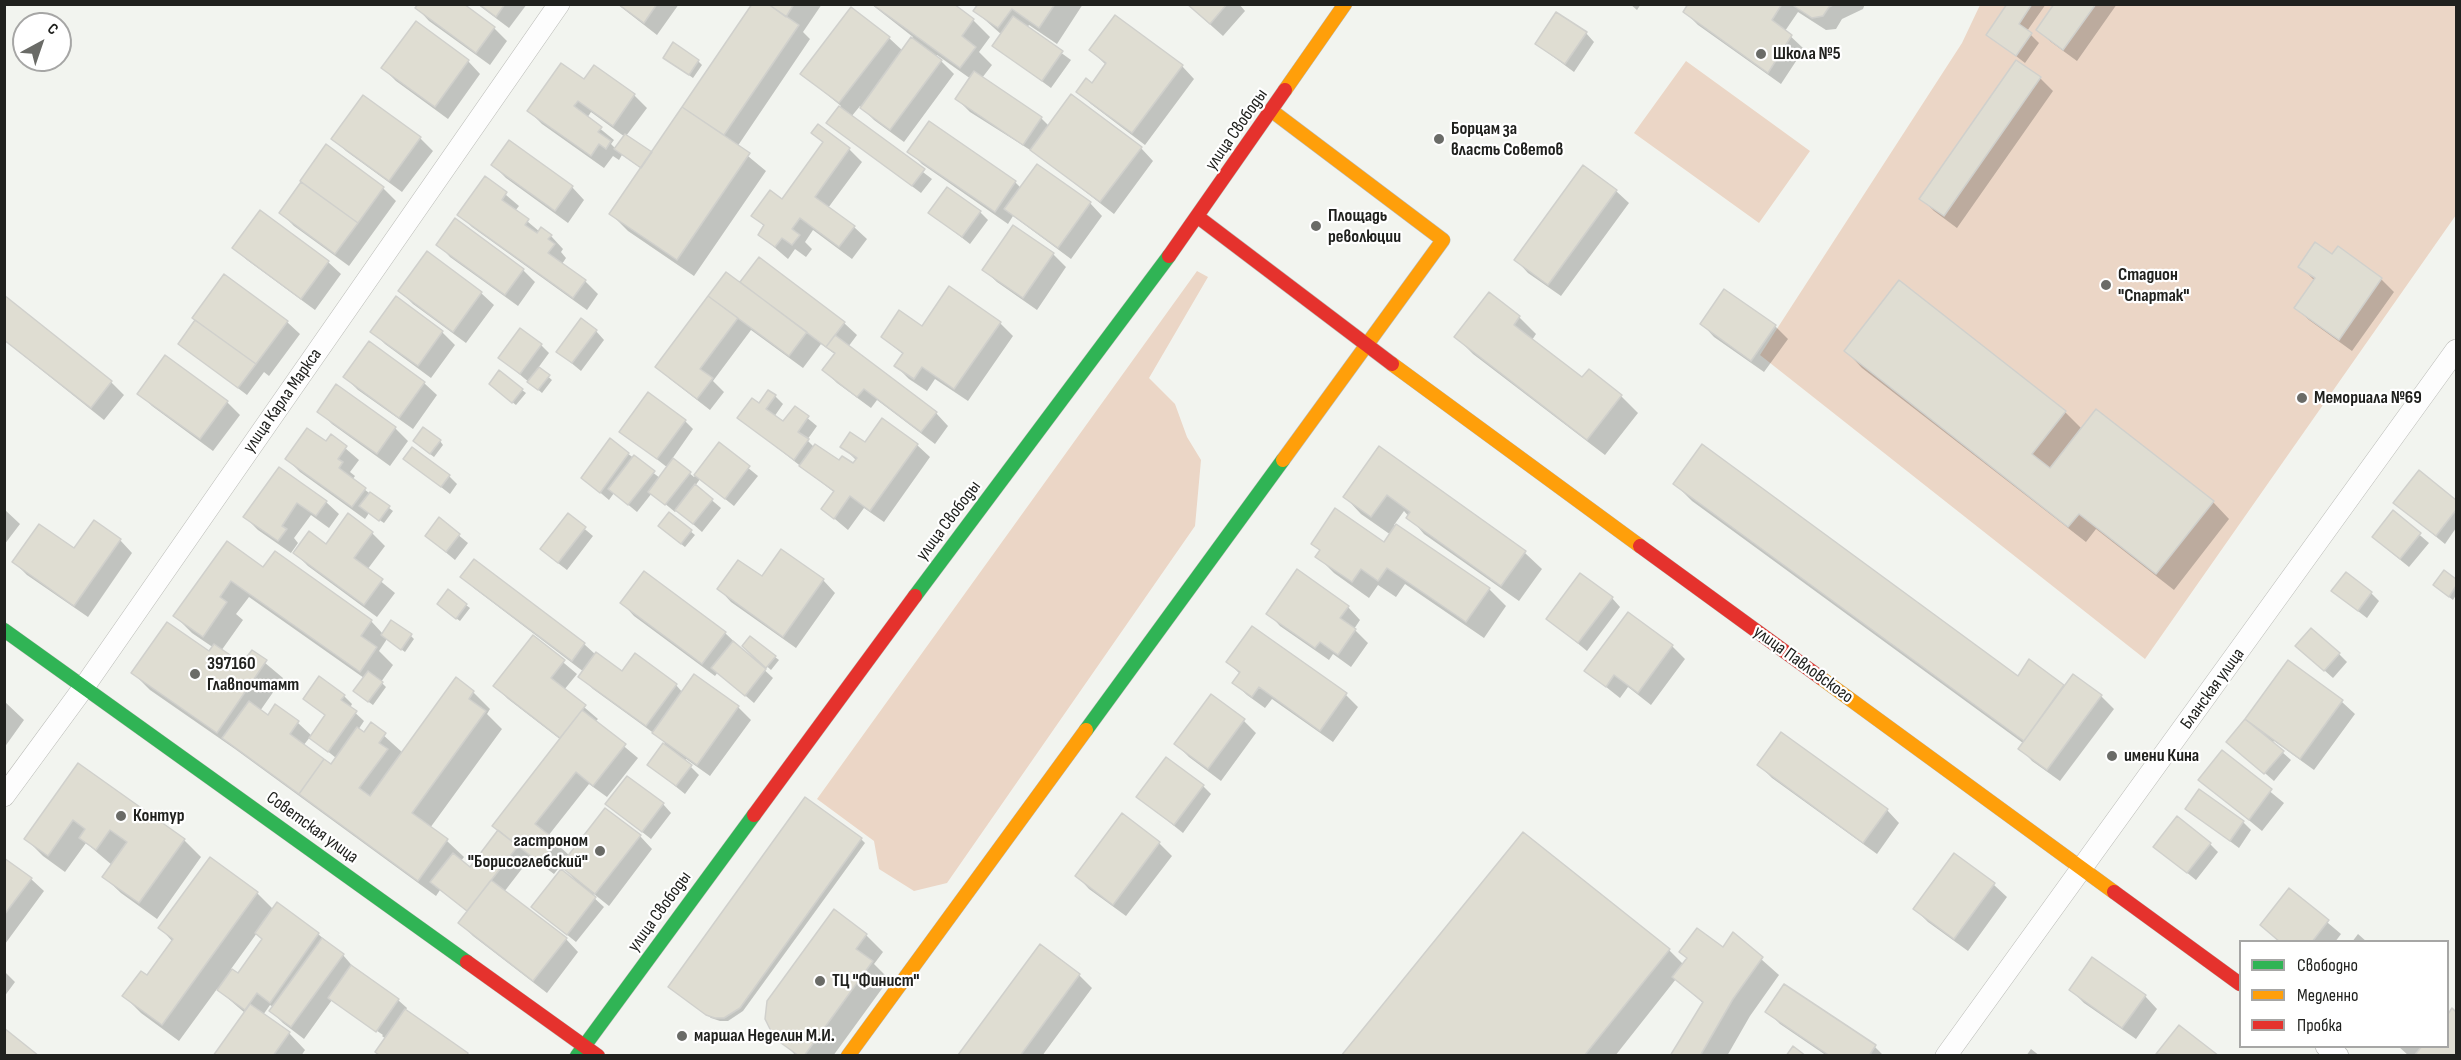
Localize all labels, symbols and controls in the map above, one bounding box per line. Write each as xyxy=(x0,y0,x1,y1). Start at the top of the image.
north arrow xyxy=(12,12,72,72)
text: С xyxy=(43,19,62,39)
place label: Школа №5 xyxy=(1773,43,1841,65)
marker: Школа №5 xyxy=(1754,47,1768,61)
street label: улица Свободы xyxy=(1201,85,1273,175)
place label: Борцам за власть Советов xyxy=(1451,118,1563,160)
marker: Борцам за власть Советов xyxy=(1432,132,1446,146)
place label: Площадь революции xyxy=(1328,205,1401,248)
marker: Площадь революции xyxy=(1309,219,1323,233)
place label: Стадион "Спартак" xyxy=(2118,264,2190,306)
marker: Стадион "Спартак" xyxy=(2099,278,2113,292)
street label: улица Карла Маркса xyxy=(239,345,327,457)
place label: Мемориала №69 xyxy=(2314,387,2422,409)
marker: Мемориала №69 xyxy=(2295,391,2309,405)
street label: улица Свободы xyxy=(912,477,986,565)
street label: улица Павловского xyxy=(1749,622,1857,708)
street label: Бланская улица xyxy=(2176,644,2250,734)
place label: 397160 Главпочтамт xyxy=(207,653,299,696)
marker: 397160 Главпочтамт xyxy=(188,667,202,681)
place label: имени Кина xyxy=(2124,745,2199,767)
marker: имени Кина xyxy=(2105,749,2119,763)
street label: Советская улица xyxy=(262,787,362,869)
place label: Контур xyxy=(133,805,184,827)
marker: Контур xyxy=(114,809,128,823)
place label: гастроном "Борисоглебский" xyxy=(468,830,588,872)
marker: гастроном "Борисоглебский" xyxy=(593,844,607,858)
street label: улица Свободы xyxy=(624,867,696,957)
legend xyxy=(2239,940,2449,1048)
text: Свободно xyxy=(2297,955,2358,976)
place label: ТЦ "Финист" xyxy=(832,970,919,992)
marker: ТЦ "Финист" xyxy=(813,974,827,988)
text: Медленно xyxy=(2297,985,2359,1006)
text: Пробка xyxy=(2297,1015,2342,1036)
place label: маршал Неделин М.И. xyxy=(694,1025,835,1047)
marker: маршал Неделин М.И. xyxy=(675,1029,689,1043)

